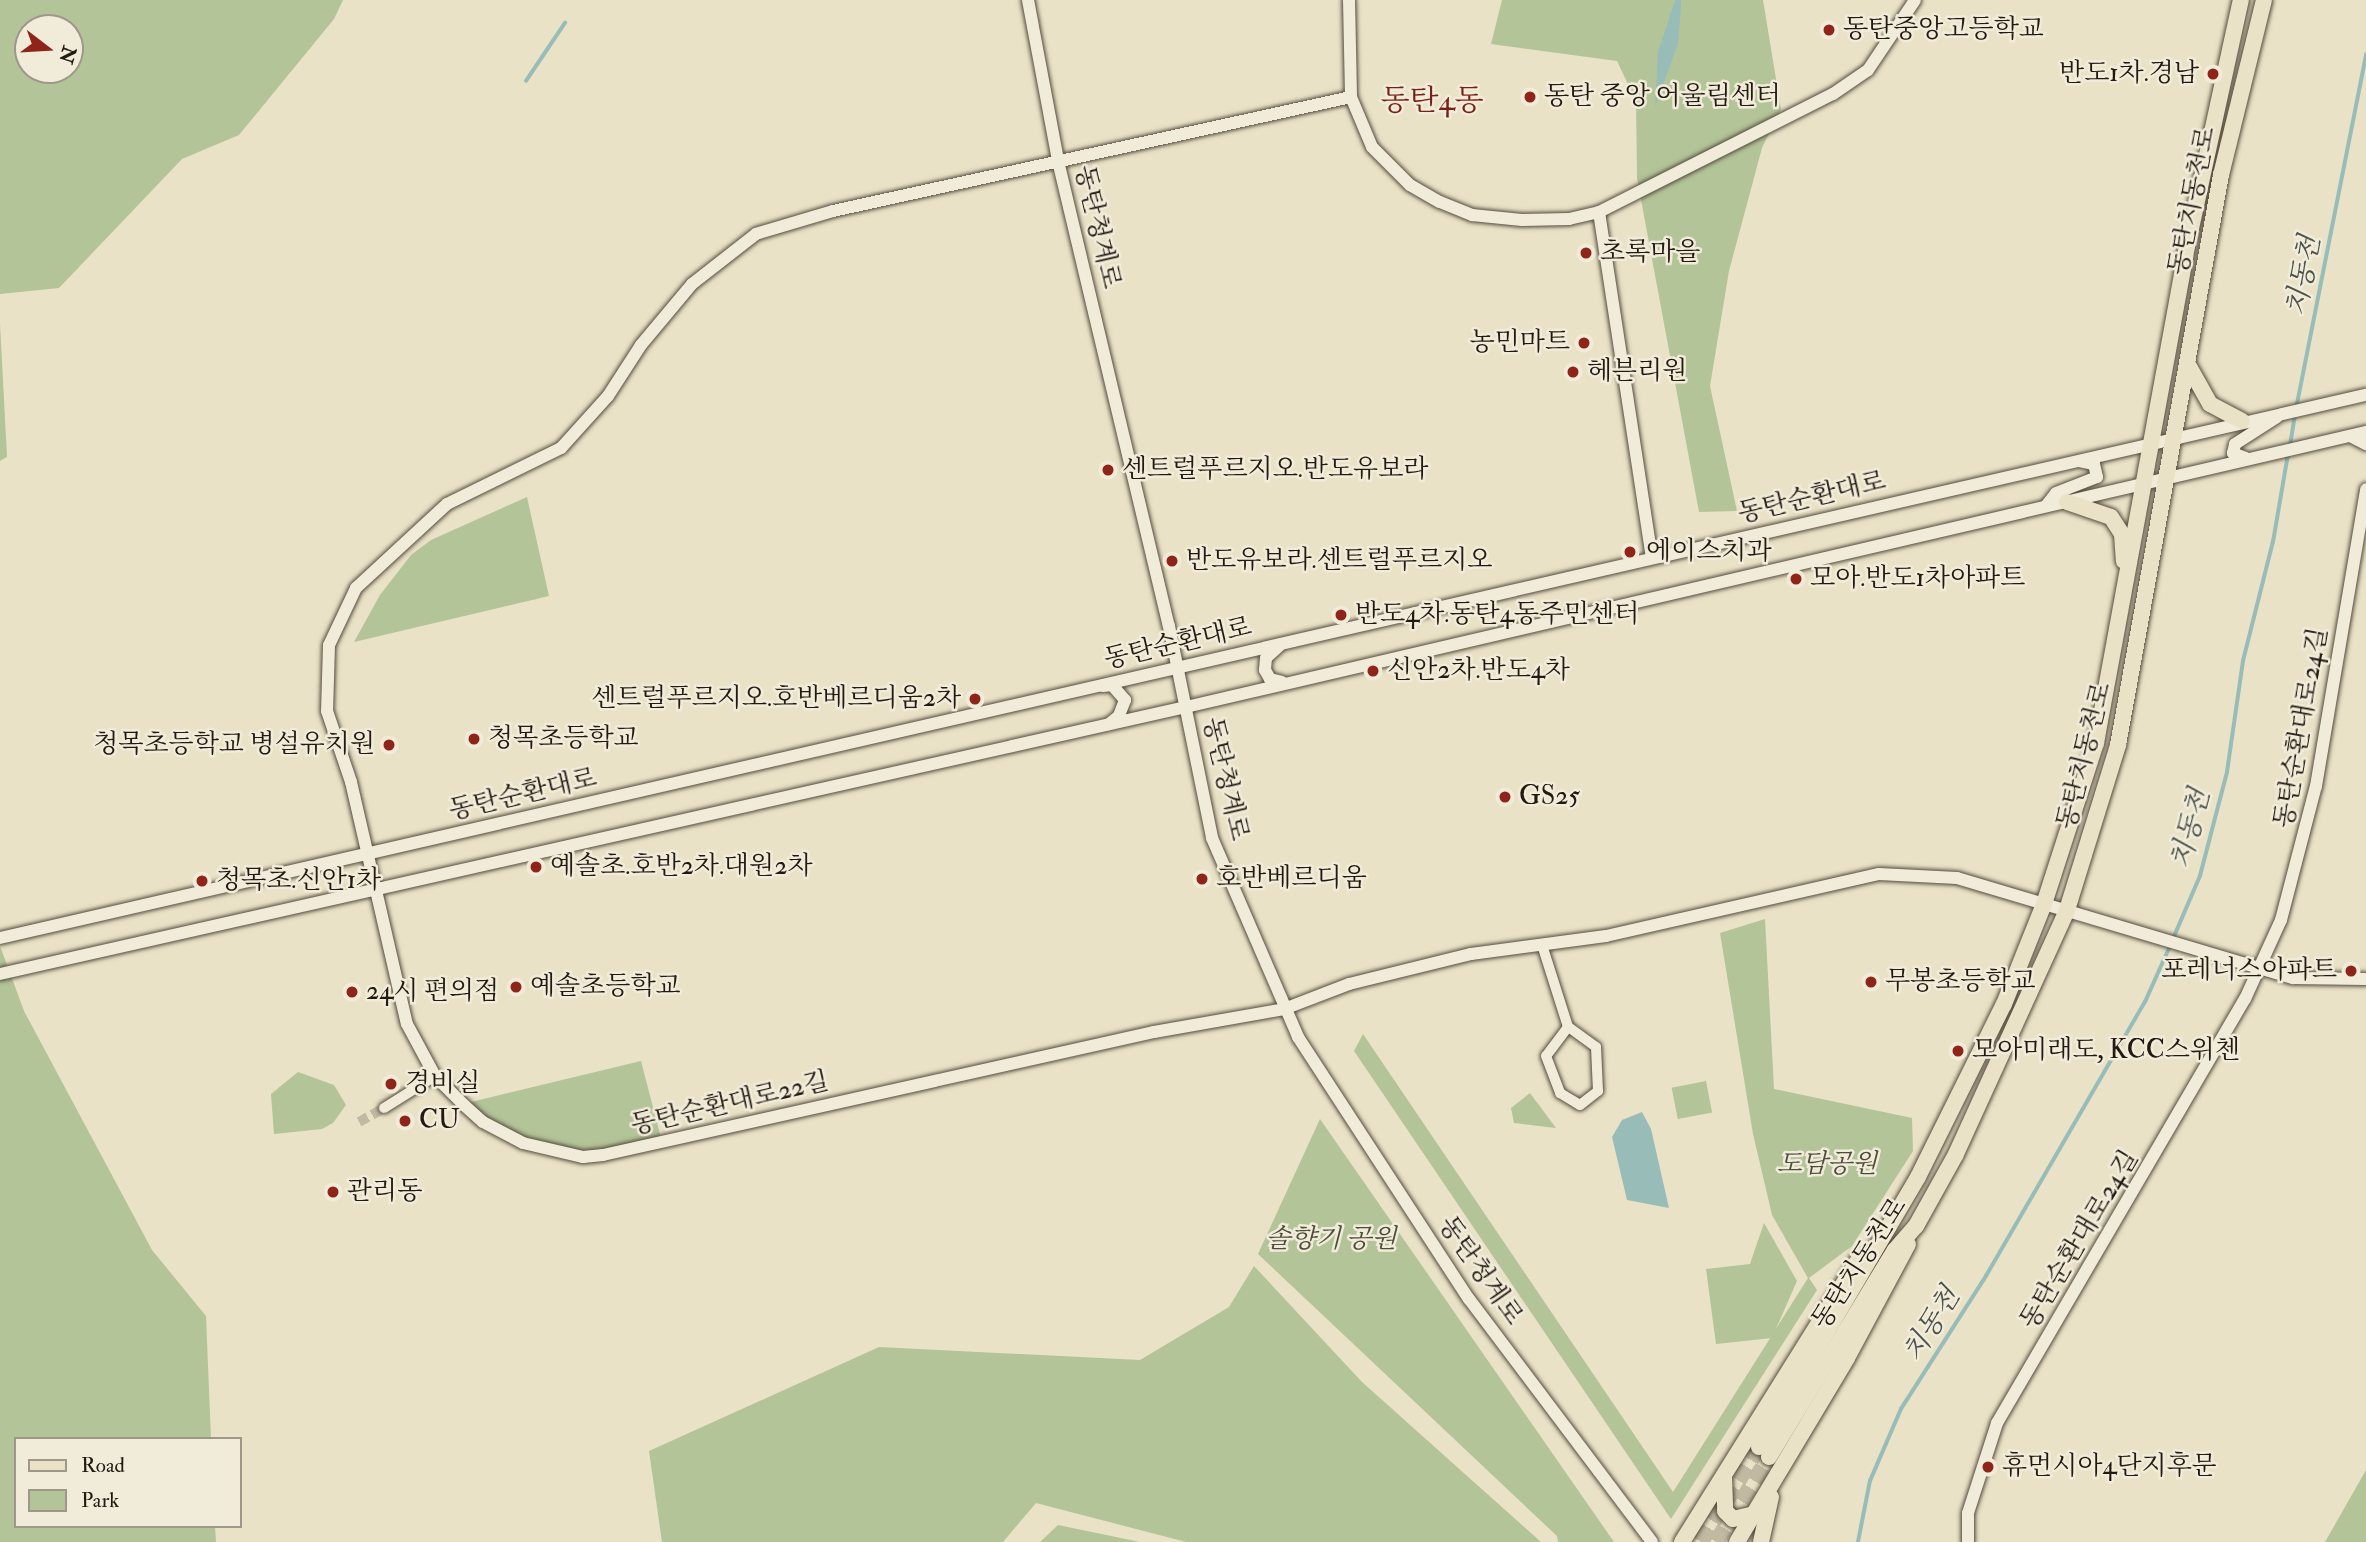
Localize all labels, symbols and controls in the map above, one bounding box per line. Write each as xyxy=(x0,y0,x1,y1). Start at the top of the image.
north arrow xyxy=(14,14,84,84)
place label: 동탄중앙고등학교 xyxy=(1843,14,2044,46)
marker: 동탄중앙고등학교 xyxy=(1821,22,1837,38)
text: N xyxy=(53,43,81,66)
place label: 반도1차.경남 xyxy=(2059,58,2199,90)
marker: 반도1차.경남 xyxy=(2205,66,2221,82)
place label: 동탄 중앙 어울림센터 xyxy=(1544,81,1781,113)
district label: 동탄4동 xyxy=(1380,83,1484,119)
marker: 동탄 중앙 어울림센터 xyxy=(1522,89,1538,105)
street label: 동탄치동천로 xyxy=(2163,124,2223,278)
street label: 동탄청계로 xyxy=(1068,162,1126,292)
water label: 치동천 xyxy=(2280,233,2328,319)
place label: 초록마을 xyxy=(1600,237,1700,269)
marker: 초록마을 xyxy=(1578,245,1594,261)
place label: 농민마트 xyxy=(1470,327,1570,359)
marker: 농민마트 xyxy=(1576,335,1592,351)
place label: 헤븐리원 xyxy=(1587,356,1687,388)
marker: 헤븐리원 xyxy=(1565,364,1581,380)
place label: 센트럴푸르지오.반도유보라 xyxy=(1122,454,1428,486)
marker: 센트럴푸르지오.반도유보라 xyxy=(1100,462,1116,478)
street label: 동탄순환대로 xyxy=(1735,466,1889,530)
place label: 에이스치과 xyxy=(1646,536,1772,568)
marker: 에이스치과 xyxy=(1620,542,1640,562)
place label: 반도유보라.센트럴푸르지오 xyxy=(1186,545,1492,577)
marker: 반도유보라.센트럴푸르지오 xyxy=(1164,553,1180,569)
place label: 모아.반도1차아파트 xyxy=(1810,563,2025,595)
marker: 모아.반도1차아파트 xyxy=(1788,571,1804,587)
place label: 반도4차.동탄4동주민센터 xyxy=(1355,599,1639,631)
marker: 반도4차.동탄4동주민센터 xyxy=(1333,607,1349,623)
street label: 동탄순환대로 xyxy=(1101,612,1255,676)
street label: 동탄순환대로24길 xyxy=(2269,625,2335,831)
place label: 신안2차.반도4차 xyxy=(1387,655,1570,687)
marker: 신안2차.반도4차 xyxy=(1365,663,1381,679)
street label: 동탄치동천로 xyxy=(2052,679,2118,833)
place label: 센트럴푸르지오.호반베르디움2차 xyxy=(591,683,961,715)
marker: 센트럴푸르지오.호반베르디움2차 xyxy=(967,691,983,707)
street label: 동탄청계로 xyxy=(1196,714,1254,844)
place label: 청목초등학교 xyxy=(488,723,639,755)
place label: 청목초등학교 병설유치원 xyxy=(93,729,375,761)
marker: 청목초등학교 xyxy=(466,731,482,747)
marker: 청목초등학교 병설유치원 xyxy=(381,737,397,753)
street label: 동탄순환대로 xyxy=(446,763,600,827)
place label: GS25 xyxy=(1519,781,1580,813)
water label: 치동천 xyxy=(2164,785,2218,873)
marker: GS25 xyxy=(1497,789,1513,805)
place label: 예솔초.호반2차.대원2차 xyxy=(550,851,813,883)
marker: 예솔초.호반2차.대원2차 xyxy=(528,859,544,875)
place label: 호반베르디움 xyxy=(1216,863,1367,895)
place label: 청목초.신안1차 xyxy=(216,865,381,897)
marker: 호반베르디움 xyxy=(1194,871,1210,887)
marker: 청목초.신안1차 xyxy=(194,873,210,889)
place label: 포레너스아파트 xyxy=(2161,955,2337,987)
marker: 포레너스아파트 xyxy=(2343,963,2359,979)
place label: 무봉초등학교 xyxy=(1885,966,2036,998)
place label: 예솔초등학교 xyxy=(530,971,681,1003)
marker: 무봉초등학교 xyxy=(1863,974,1879,990)
place label: 24시 편의점 xyxy=(366,976,499,1008)
marker: 예솔초등학교 xyxy=(508,979,524,995)
marker: 24시 편의점 xyxy=(344,984,360,1000)
place label: 모아미래도, KCC스위첸 xyxy=(1972,1035,2240,1067)
marker: 모아미래도, KCC스위첸 xyxy=(1950,1043,1966,1059)
street label: 동탄순환대로22길 xyxy=(628,1066,832,1142)
place label: 경비실 xyxy=(405,1068,480,1100)
marker: 경비실 xyxy=(383,1076,399,1092)
place label: CU xyxy=(419,1105,460,1137)
marker: CU xyxy=(397,1113,413,1129)
street label: 동탄순환대로24길 xyxy=(2014,1145,2146,1335)
park label: 도담공원 xyxy=(1777,1149,1877,1181)
place label: 관리동 xyxy=(347,1176,422,1208)
marker: 관리동 xyxy=(325,1184,341,1200)
street label: 동탄치동천로 xyxy=(1806,1192,1914,1336)
street label: 동탄청계로 xyxy=(1431,1211,1529,1331)
park label: 솔향기 공원 xyxy=(1265,1224,1397,1256)
water label: 치동천 xyxy=(1896,1282,1968,1368)
legend xyxy=(14,1437,242,1528)
place label: 휴먼시아4단지후문 xyxy=(2002,1451,2217,1483)
text: Road xyxy=(81,1452,125,1479)
marker: 휴먼시아4단지후문 xyxy=(1980,1459,1996,1475)
text: Park xyxy=(81,1487,119,1514)

